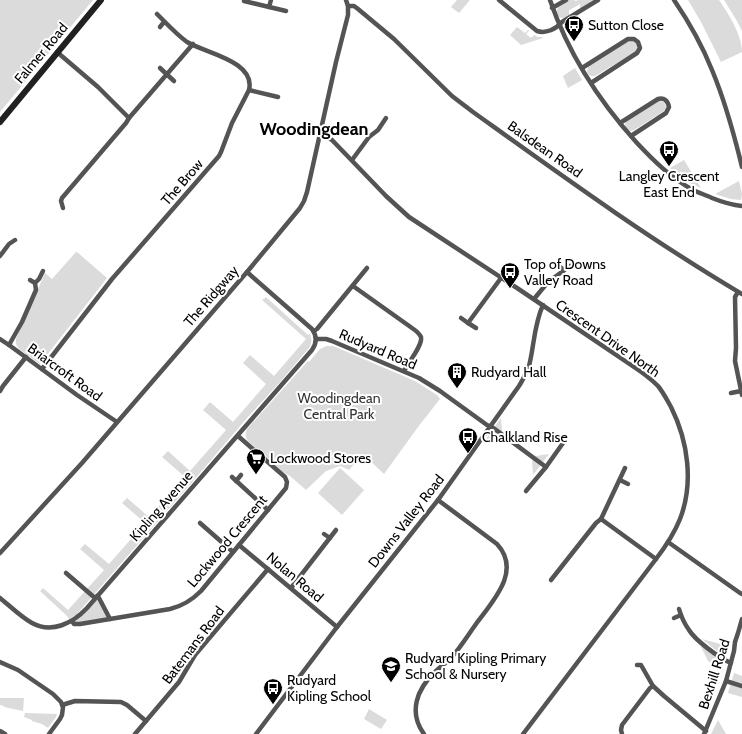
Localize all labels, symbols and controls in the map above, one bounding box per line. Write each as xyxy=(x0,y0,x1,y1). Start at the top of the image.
bus stop icon: Sutton Close xyxy=(563,14,585,42)
place label: Sutton Close xyxy=(588,16,664,34)
street label: Falmer Road xyxy=(10,19,72,87)
street label: Balsdean Road xyxy=(504,117,586,181)
district label: Woodingdean xyxy=(259,118,369,140)
bus stop icon: Langley Crescent East End xyxy=(658,139,680,167)
street label: The Brow xyxy=(157,155,207,209)
place label: Langley Crescent East End xyxy=(619,167,720,201)
place label: Top of Downs Valley Road xyxy=(524,255,606,289)
bus stop icon: Top of Downs Valley Road xyxy=(499,261,521,289)
street label: The Ridgway xyxy=(180,262,242,330)
street label: Crescent Drive North xyxy=(552,295,664,381)
street label: Rudyard Road xyxy=(336,325,420,373)
street label: Briarcroft Road xyxy=(24,339,106,405)
building icon: Rudyard Hall xyxy=(446,361,468,389)
place label: Rudyard Hall xyxy=(471,363,547,381)
park label: Woodingdean Central Park xyxy=(297,389,381,423)
bus stop icon: Chalkland Rise xyxy=(457,426,479,454)
place label: Chalkland Rise xyxy=(482,428,568,446)
supermarket icon: Lockwood Stores xyxy=(245,447,267,475)
place label: Lockwood Stores xyxy=(270,449,371,467)
street label: Kipling Avenue xyxy=(125,467,197,545)
street label: Downs Valley Road xyxy=(364,471,448,571)
street label: Lockwood Crescent xyxy=(183,491,271,591)
street label: Nolan Road xyxy=(263,548,327,606)
street label: Batemans Road xyxy=(158,602,228,688)
street label: Bexhill Road xyxy=(694,637,734,711)
place label: Rudyard Kipling Primary School & Nursery xyxy=(405,649,546,683)
school or university icon: Rudyard Kipling Primary School & Nursery xyxy=(380,655,402,683)
place label: Rudyard Kipling School xyxy=(287,671,372,705)
bus stop icon: Rudyard Kipling School xyxy=(262,677,284,705)

